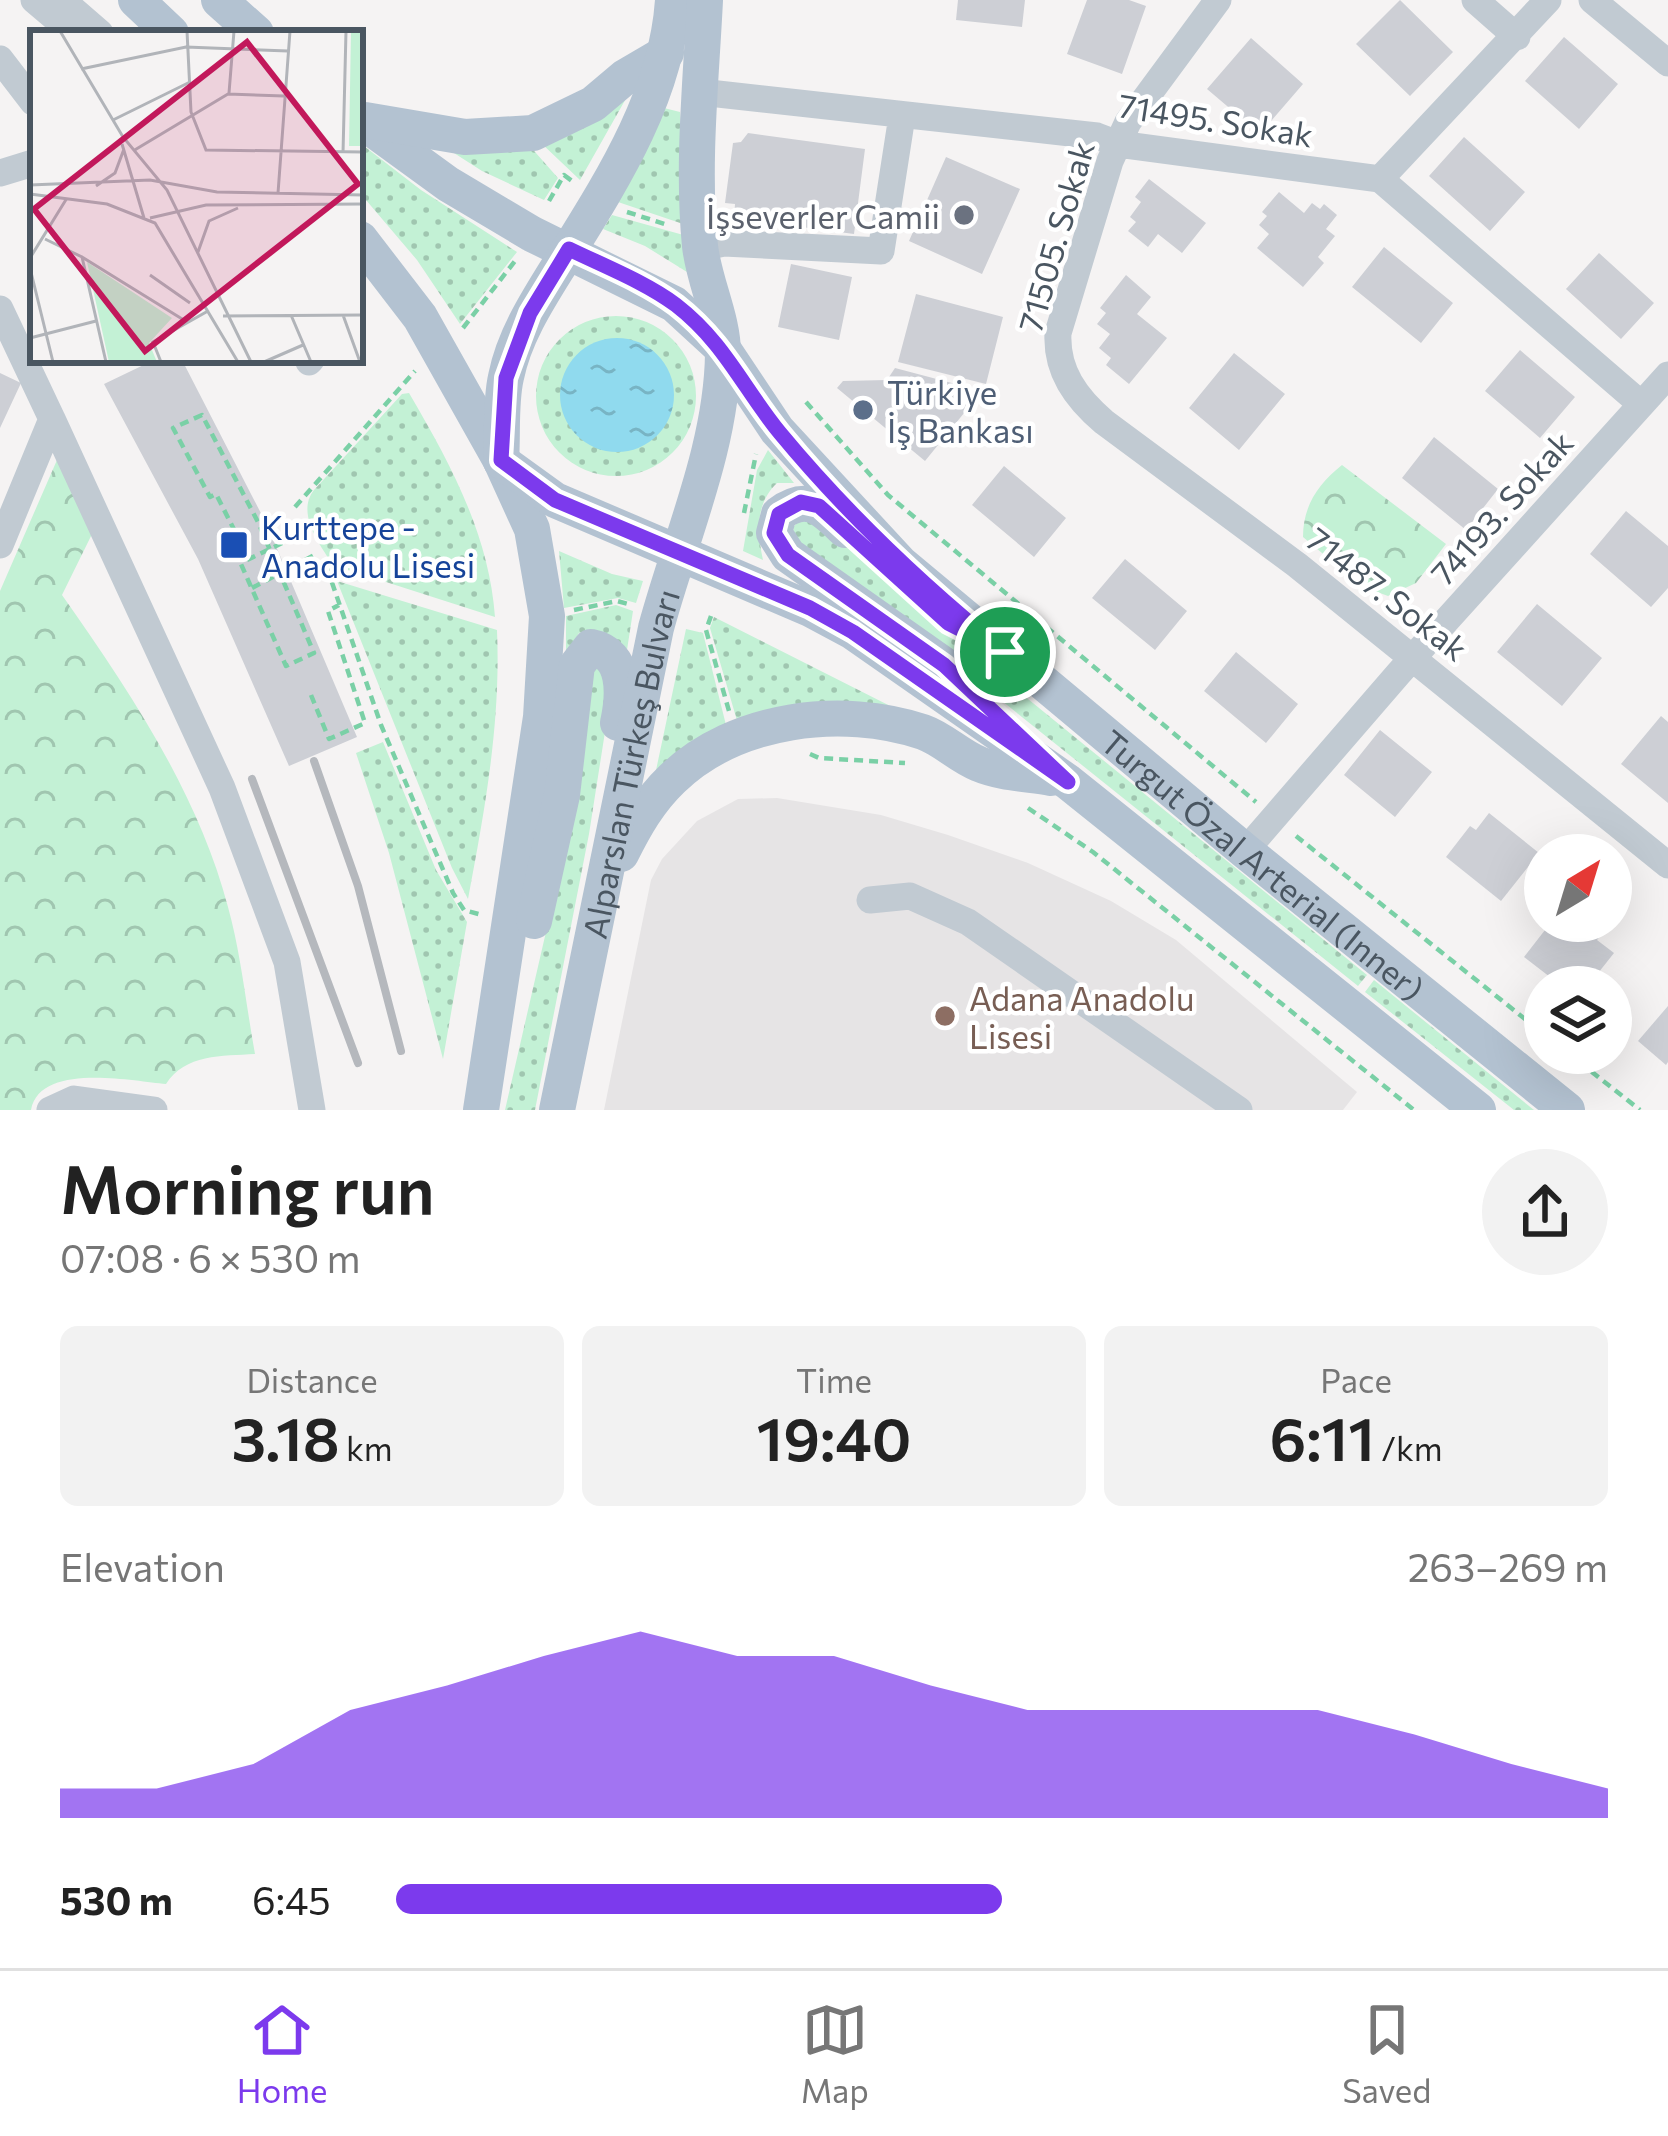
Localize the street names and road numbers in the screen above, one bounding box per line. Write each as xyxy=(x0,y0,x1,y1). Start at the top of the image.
street label: 71495. Sokak xyxy=(1116,83,1316,155)
street label: 71505. Sokak xyxy=(1008,136,1102,336)
street label: 74193. Sokak xyxy=(1421,422,1581,592)
street label: 71487. Sokak xyxy=(1299,518,1477,669)
street label: Alparslan Türkeş Bulvarı xyxy=(572,584,687,942)
street label: Turgut Özal Arterial (Inner) xyxy=(1094,720,1433,1008)

